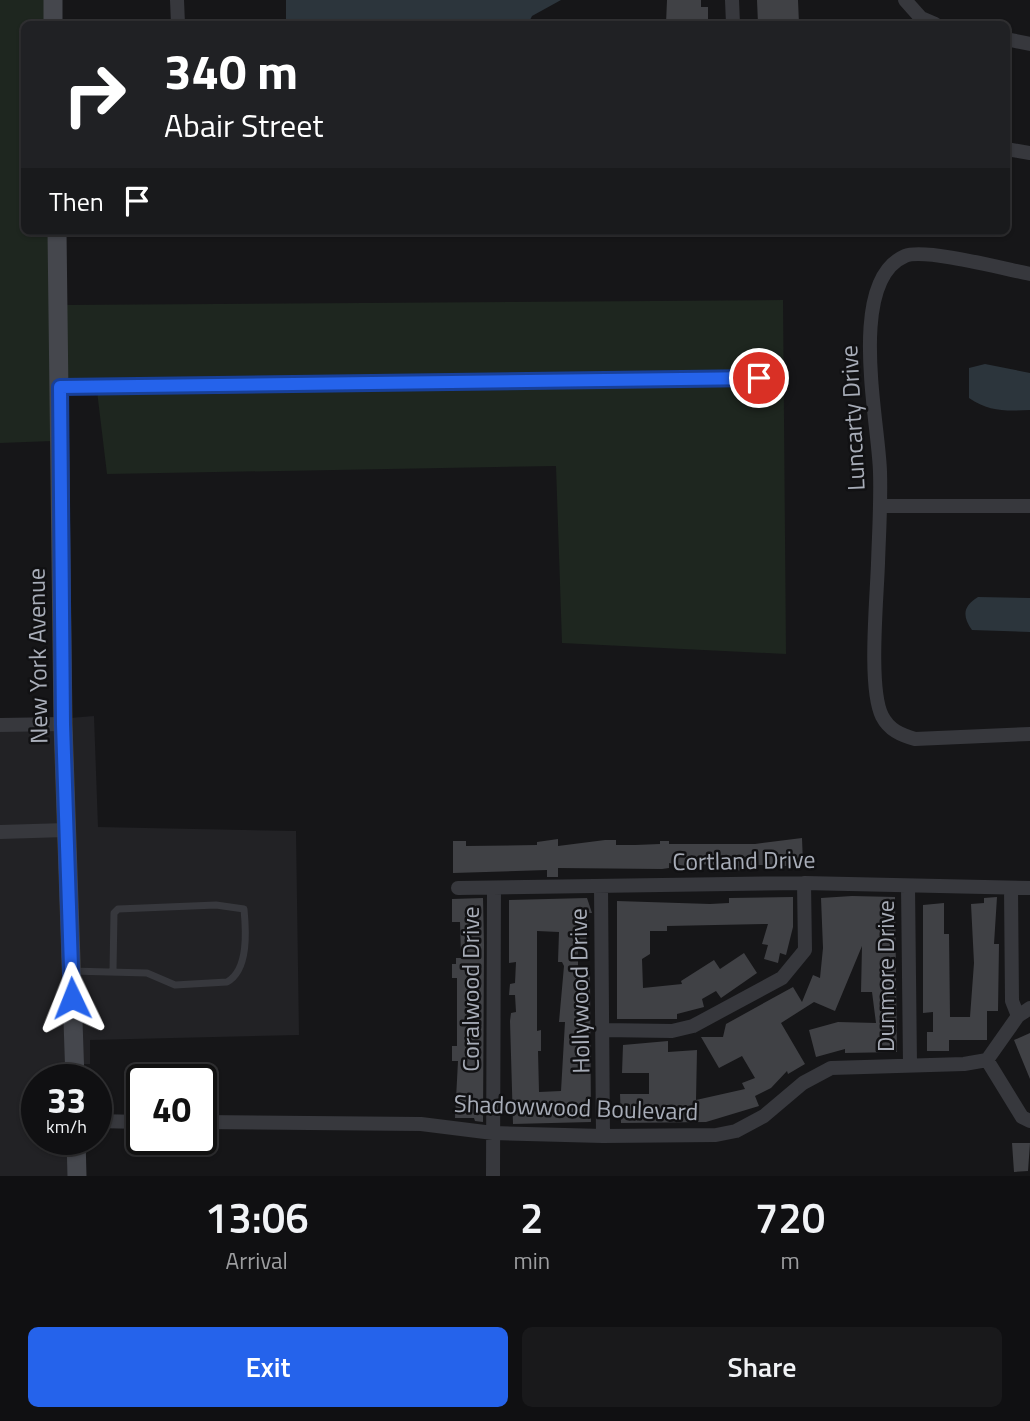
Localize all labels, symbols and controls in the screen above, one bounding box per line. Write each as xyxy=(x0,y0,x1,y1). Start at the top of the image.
text: 340 m xyxy=(164,33,298,108)
icon: right xyxy=(49,49,140,140)
text: Abair Street xyxy=(164,101,324,149)
text: Then xyxy=(49,182,104,221)
icon: arrive xyxy=(118,182,156,220)
street label: Luncarty Drive xyxy=(830,344,874,492)
pin xyxy=(729,348,789,408)
icon: arrive xyxy=(740,359,778,397)
street label: New York Avenue xyxy=(17,568,57,744)
street label: Cortland Drive xyxy=(672,841,816,879)
street label: Dunmore Drive xyxy=(867,900,903,1052)
street label: Coralwood Drive xyxy=(452,906,488,1072)
street label: Hollywood Drive xyxy=(560,908,598,1074)
position arrow xyxy=(35,961,109,1035)
speed limit sign: 40 xyxy=(126,1064,217,1155)
text: 33 xyxy=(47,1073,86,1127)
street label: Shadowwood Boulevard xyxy=(453,1085,699,1129)
text: km/h xyxy=(46,1113,87,1140)
text: 13:06 xyxy=(205,1185,309,1249)
text: 2 xyxy=(520,1185,544,1249)
text: 720 xyxy=(755,1185,825,1249)
text: Arrival xyxy=(226,1243,288,1278)
text: min xyxy=(513,1243,550,1278)
text: m xyxy=(780,1243,800,1278)
button: Exit xyxy=(28,1327,508,1407)
button: Share xyxy=(522,1327,1002,1407)

